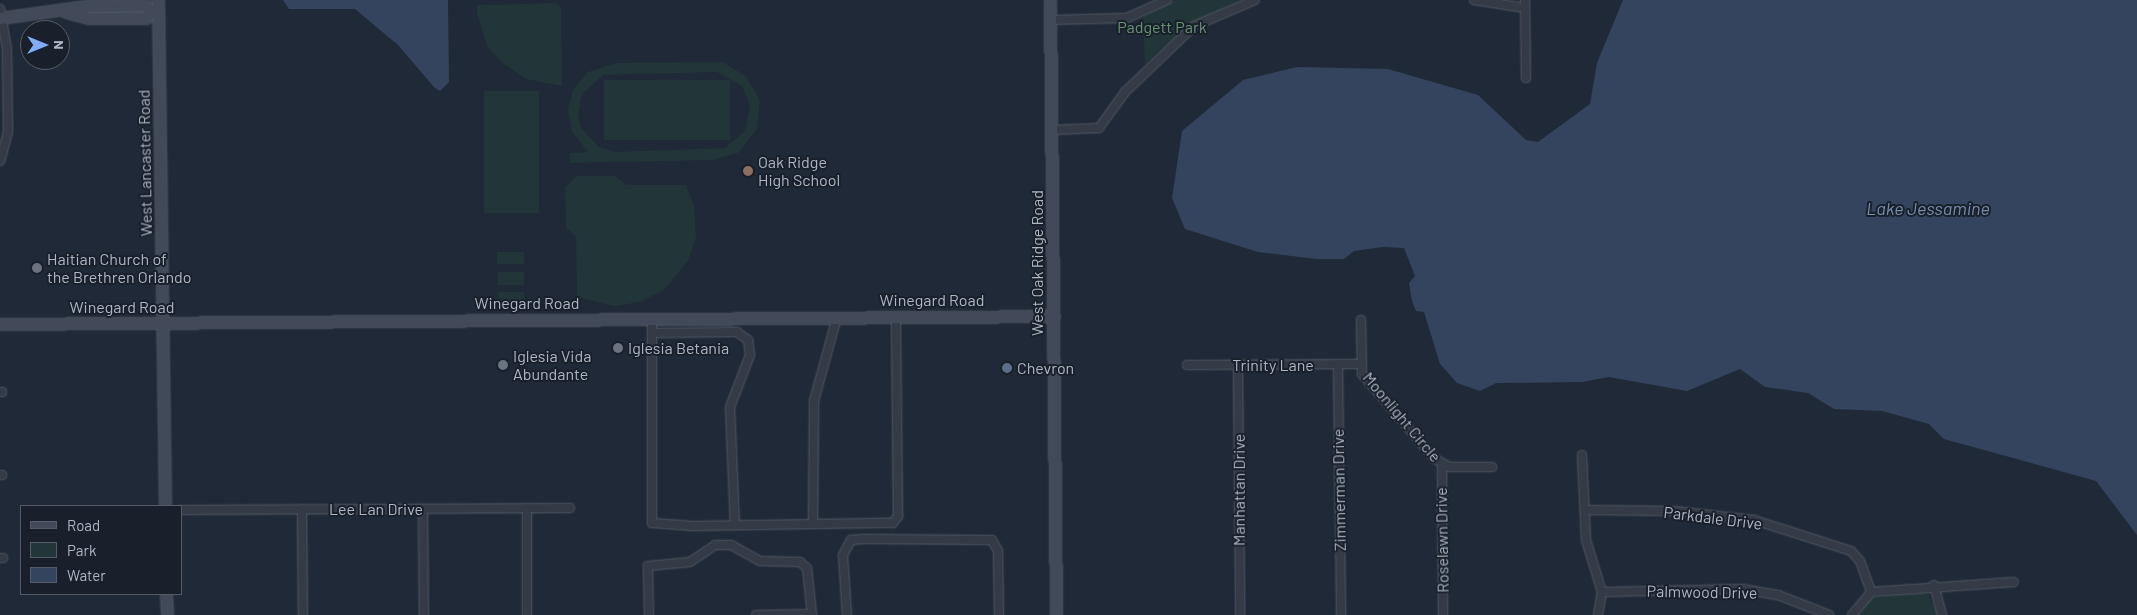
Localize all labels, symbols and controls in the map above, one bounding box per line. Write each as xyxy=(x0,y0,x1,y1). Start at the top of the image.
park label: Padgett Park xyxy=(1117,17,1207,37)
north arrow xyxy=(20,20,70,70)
text: N xyxy=(51,40,68,50)
street label: West Lancaster Road xyxy=(134,89,156,237)
place label: Oak Ridge High School xyxy=(758,152,840,190)
marker: Oak Ridge High School xyxy=(742,165,754,177)
street label: West Oak Ridge Road xyxy=(1027,190,1047,336)
water label: Lake Jessamine xyxy=(1866,197,1990,219)
place label: Haitian Church of the Brethren Orlando xyxy=(47,249,191,287)
marker: Haitian Church of the Brethren Orlando xyxy=(31,262,43,274)
street label: Winegard Road xyxy=(880,290,984,310)
street label: Winegard Road xyxy=(475,293,579,313)
street label: Winegard Road xyxy=(70,297,174,317)
place label: Iglesia Betania xyxy=(628,338,729,358)
marker: Iglesia Betania xyxy=(612,342,624,354)
place label: Iglesia Vida Abundante xyxy=(513,346,591,384)
street label: Trinity Lane xyxy=(1232,355,1314,375)
place label: Chevron xyxy=(1017,358,1074,378)
marker: Iglesia Vida Abundante xyxy=(497,359,509,371)
marker: Chevron xyxy=(1001,362,1013,374)
street label: Moonlight Circle xyxy=(1359,368,1445,466)
street label: Zimmerman Drive xyxy=(1328,429,1350,551)
street label: Manhattan Drive xyxy=(1229,434,1249,546)
street label: Roselawn Drive xyxy=(1431,487,1453,593)
street label: Lee Lan Drive xyxy=(329,499,423,519)
street label: Parkdale Drive xyxy=(1663,502,1763,534)
legend xyxy=(20,505,182,595)
text: Road xyxy=(67,516,100,534)
text: Park xyxy=(67,541,96,559)
text: Water xyxy=(67,566,106,584)
street label: Palmwood Drive xyxy=(1647,581,1757,603)

